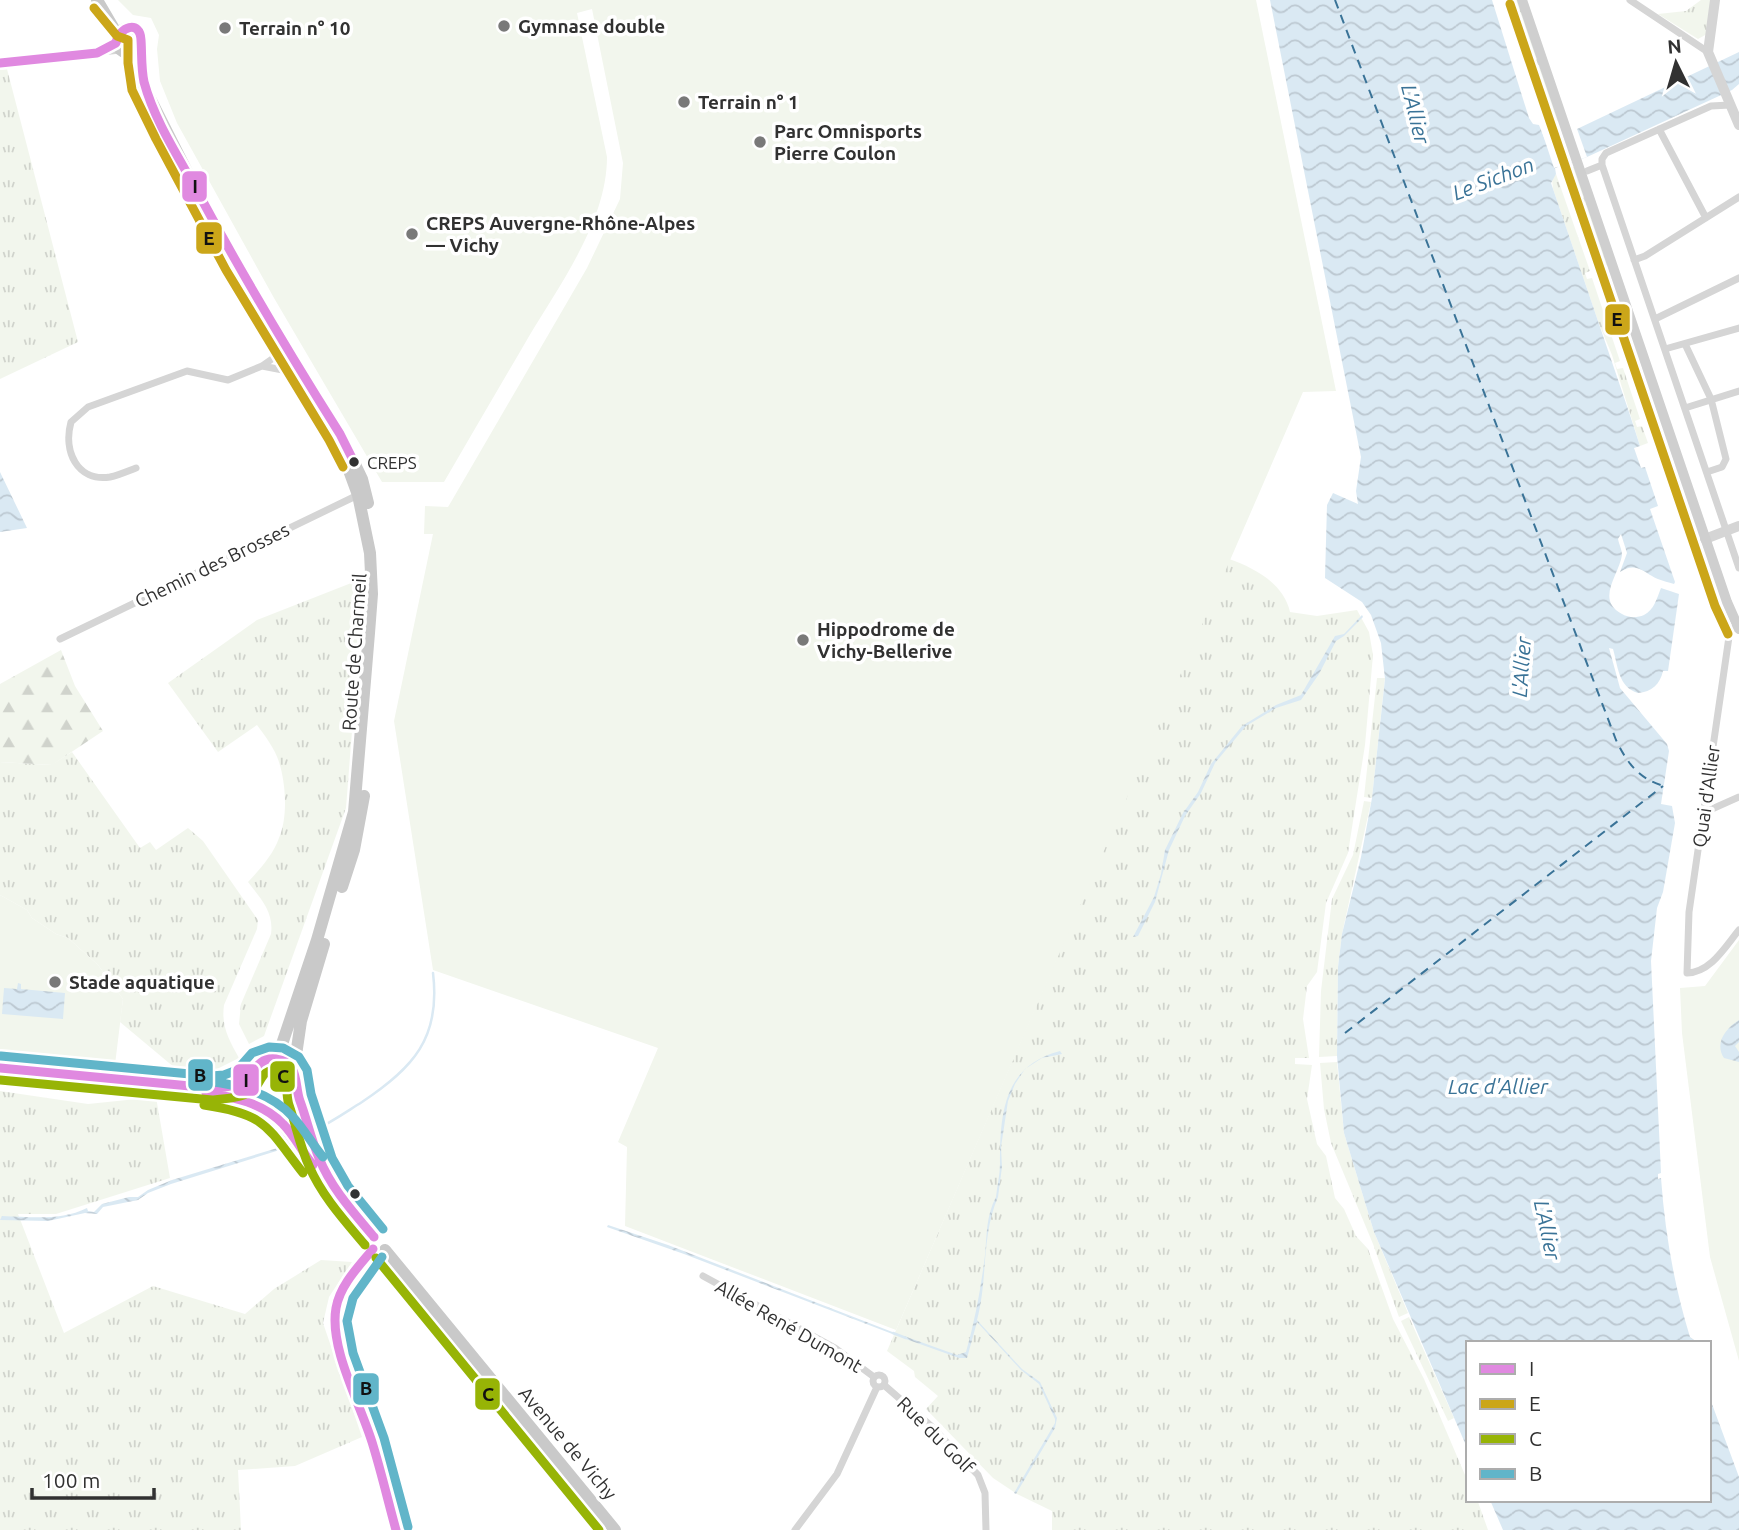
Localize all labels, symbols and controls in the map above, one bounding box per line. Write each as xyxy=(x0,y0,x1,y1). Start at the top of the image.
place label: Gymnase double xyxy=(518,15,665,37)
place label: Terrain n° 10 xyxy=(239,17,351,39)
marker: Gymnase double xyxy=(496,18,512,34)
marker: Terrain n° 10 xyxy=(217,20,233,36)
north arrow xyxy=(1641,28,1711,98)
text: N xyxy=(1666,34,1683,58)
water label: L'Allier xyxy=(1397,82,1435,147)
place label: Terrain n° 1 xyxy=(698,91,799,113)
marker: Terrain n° 1 xyxy=(676,94,692,110)
place label: Parc Omnisports Pierre Coulon xyxy=(774,120,922,164)
marker: Parc Omnisports Pierre Coulon xyxy=(752,134,768,150)
water label: Le Sichon xyxy=(1449,152,1537,204)
line badge: I xyxy=(181,170,208,203)
text: I xyxy=(192,175,198,197)
place label: CREPS Auvergne-Rhône-Alpes — Vichy xyxy=(426,212,695,256)
line badge: E xyxy=(195,221,223,255)
marker: CREPS Auvergne-Rhône-Alpes — Vichy xyxy=(404,226,420,242)
text: E xyxy=(203,227,215,249)
line badge: E xyxy=(1604,303,1631,336)
text: E xyxy=(1611,308,1623,330)
place label: CREPS xyxy=(367,453,417,472)
marker: CREPS xyxy=(347,455,361,469)
street label: Chemin des Brosses xyxy=(131,518,293,612)
street label: Route de Charmeil xyxy=(338,572,370,732)
place label: Hippodrome de Vichy-Bellerive xyxy=(817,618,955,662)
marker: Hippodrome de Vichy-Bellerive xyxy=(795,632,811,648)
water label: L'Allier xyxy=(1507,635,1535,698)
street label: Quai d'Allier xyxy=(1688,743,1724,849)
place label: Stade aquatique xyxy=(69,971,215,993)
marker: Stade aquatique xyxy=(47,974,63,990)
line badge: B xyxy=(187,1058,214,1092)
line badge: C xyxy=(269,1060,296,1093)
line badge: I xyxy=(232,1063,260,1097)
text: B xyxy=(194,1064,206,1086)
text: C xyxy=(277,1065,289,1087)
text: I xyxy=(243,1069,249,1091)
water label: Lac d'Allier xyxy=(1448,1074,1549,1098)
unlabelled marker xyxy=(348,1187,362,1201)
water label: L'Allier xyxy=(1530,1198,1566,1263)
street label: Allée René Dumont xyxy=(712,1275,867,1377)
legend xyxy=(1466,1341,1711,1502)
text: I xyxy=(1529,1356,1534,1380)
line badge: B xyxy=(352,1372,380,1406)
text: B xyxy=(360,1377,372,1399)
line badge: C xyxy=(474,1377,501,1411)
street label: Avenue de Vichy xyxy=(514,1382,622,1504)
text: C xyxy=(482,1383,494,1405)
text: E xyxy=(1529,1391,1541,1415)
street label: Rue du Golf xyxy=(893,1392,980,1479)
text: C xyxy=(1529,1426,1542,1450)
scale bar xyxy=(32,1456,154,1500)
text: B xyxy=(1529,1461,1542,1485)
text: 100 m xyxy=(42,1468,100,1492)

